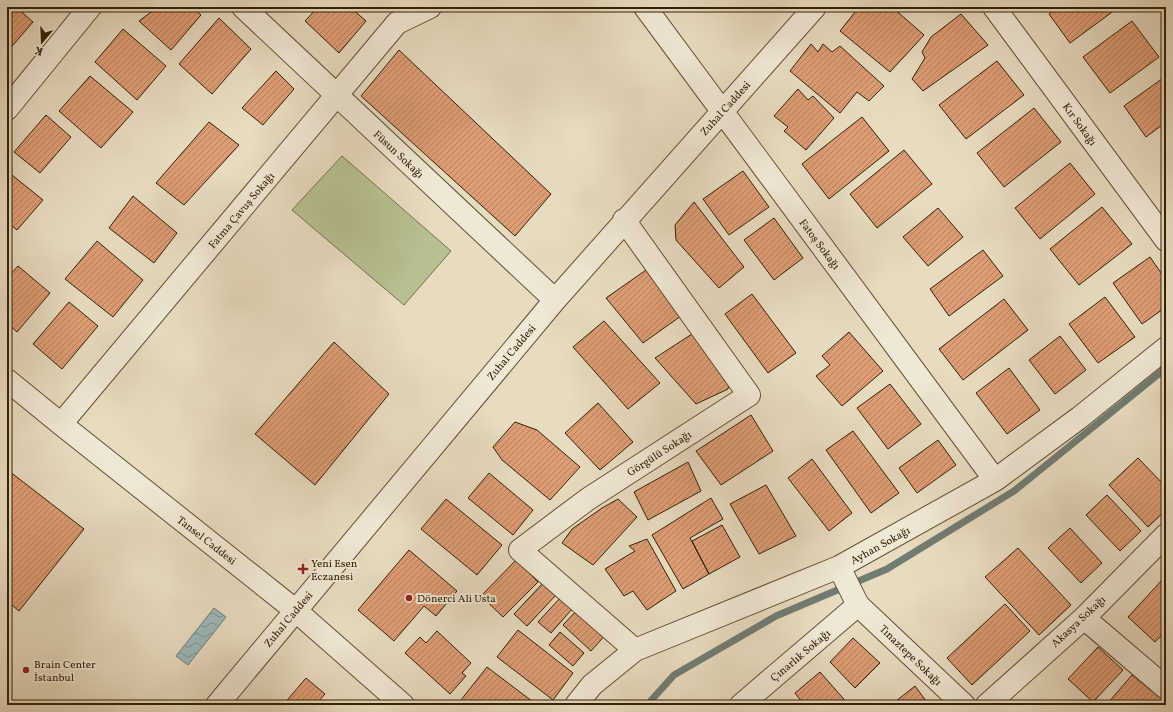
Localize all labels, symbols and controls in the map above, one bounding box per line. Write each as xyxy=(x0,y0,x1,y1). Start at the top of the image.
north arrow xyxy=(22,22,62,62)
text: K xyxy=(33,42,45,58)
street label: Zuhal Caddesi xyxy=(697,78,755,140)
street label: Kır Sokağı xyxy=(1058,100,1099,149)
street label: Füsun Sokağı xyxy=(369,128,427,182)
street label: Fatma Çavuş Sokağı xyxy=(206,169,279,252)
street label: Fatoş Sokağı xyxy=(795,217,843,273)
street label: Zuhal Caddesi xyxy=(484,322,540,384)
street label: Görgülü Sokağı xyxy=(625,428,695,481)
street label: Tansel Caddesi xyxy=(173,513,239,569)
street label: Ayhan Sokağı xyxy=(848,524,913,569)
place label: Yeni Esen Eczanesi xyxy=(311,557,358,585)
marker: Yeni Esen Eczanesi xyxy=(298,564,308,574)
street label: Zuhal Caddesi xyxy=(261,589,317,651)
place label: Dönerci Ali Usta xyxy=(417,592,496,607)
marker: Dönerci Ali Usta xyxy=(404,593,414,603)
street label: Akasya Sokağı xyxy=(1048,593,1110,651)
street label: Tınaztepe Sokağı xyxy=(875,622,944,690)
street label: Çınarlık Sokağı xyxy=(768,627,834,686)
place label: Brain Center İstanbul xyxy=(34,658,96,686)
marker: Brain Center İstanbul xyxy=(21,665,31,675)

